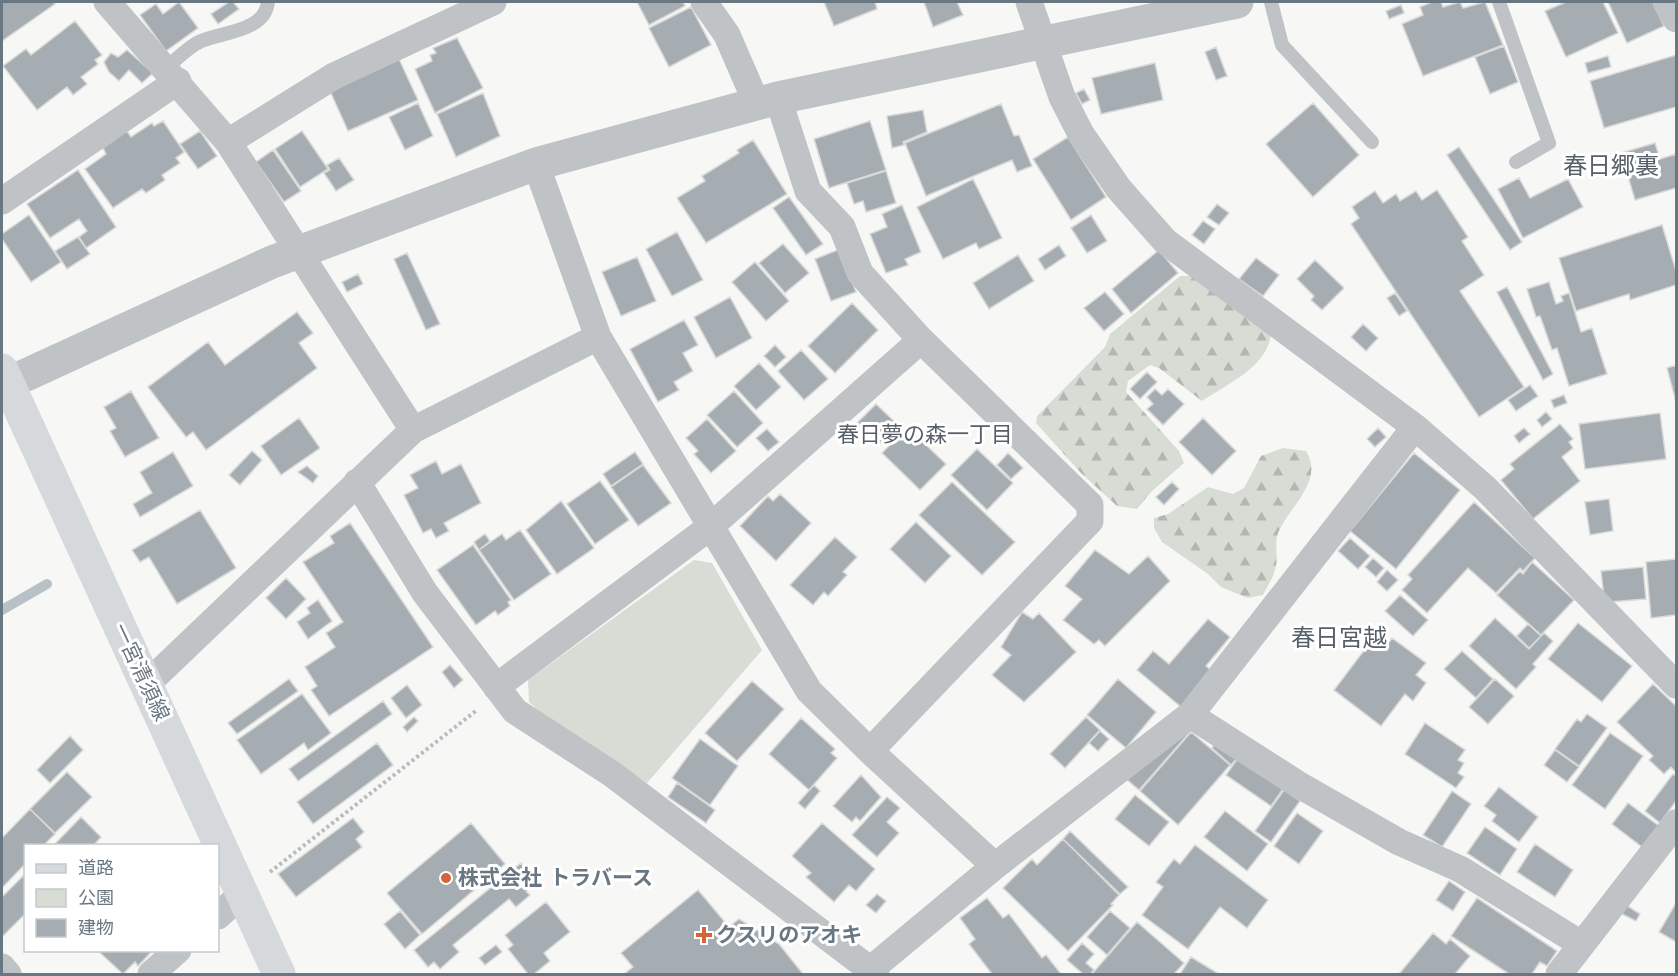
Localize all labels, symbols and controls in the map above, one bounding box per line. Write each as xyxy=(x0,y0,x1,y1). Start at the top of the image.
district label: 春日郷裏 xyxy=(1563,152,1659,180)
district label: 春日夢の森一丁目 xyxy=(837,422,1013,447)
street label: 一宮清須線 xyxy=(108,619,174,725)
district label: 春日宮越 xyxy=(1291,624,1387,652)
legend xyxy=(24,844,219,952)
text: 道路 xyxy=(78,857,114,878)
place label: 株式会社 トラバース xyxy=(458,866,653,890)
marker: 株式会社 トラバース xyxy=(439,871,453,885)
text: 公園 xyxy=(78,887,114,908)
text: 建物 xyxy=(78,917,114,938)
place label: クスリのアオキ xyxy=(716,923,862,947)
marker: クスリのアオキ xyxy=(697,928,711,942)

